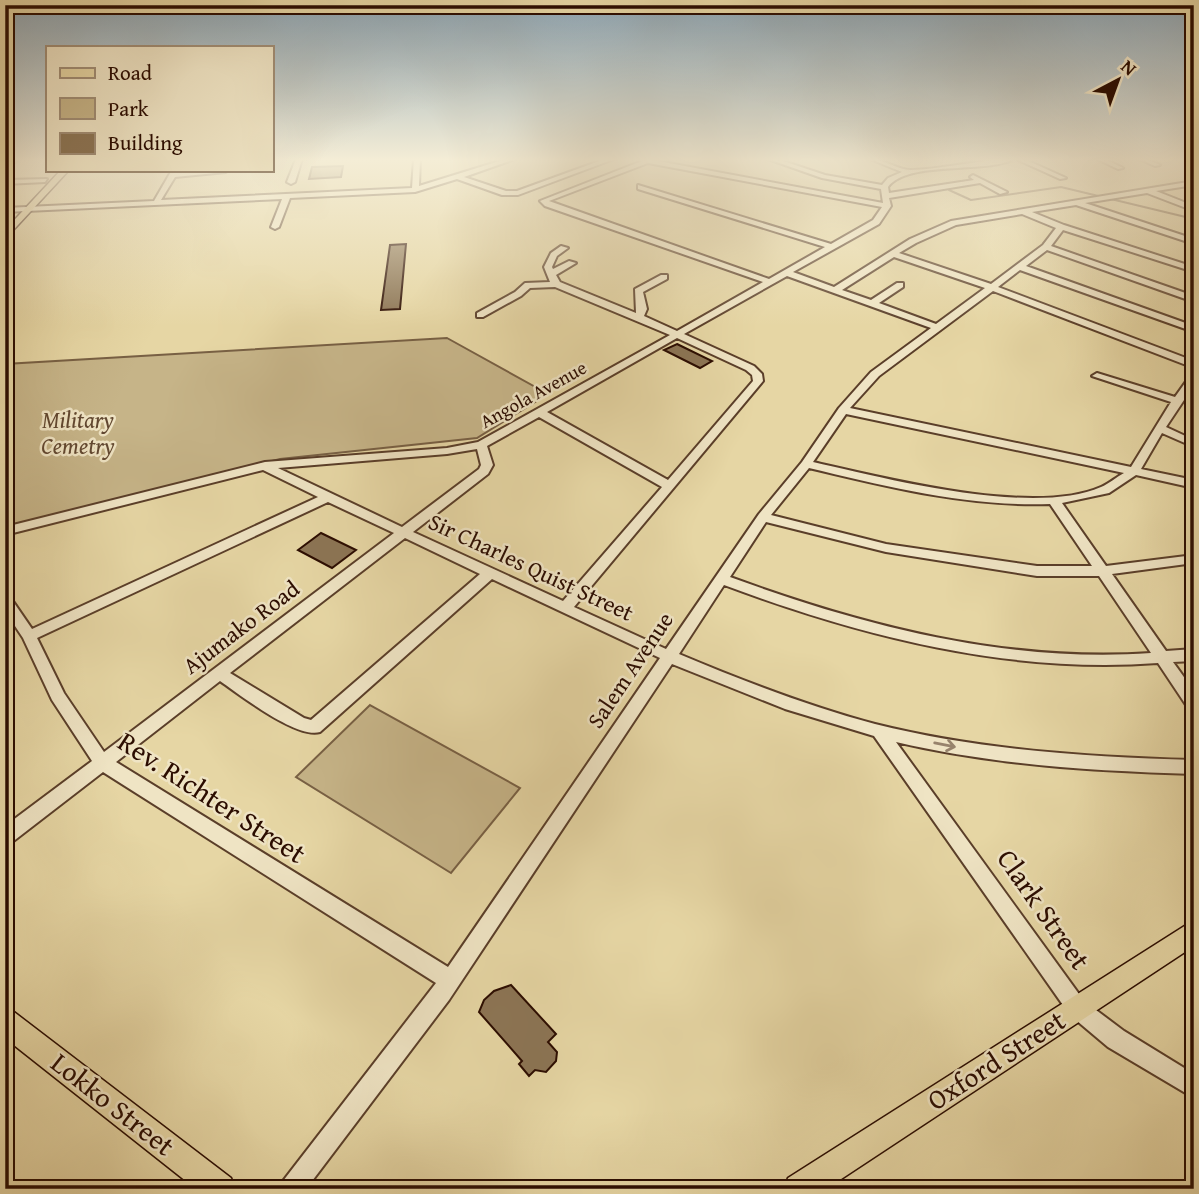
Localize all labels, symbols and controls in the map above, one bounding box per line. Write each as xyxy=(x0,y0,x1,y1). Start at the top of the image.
legend xyxy=(46,46,273,172)
north arrow xyxy=(1084,46,1154,116)
text: N xyxy=(1115,52,1143,82)
text: Road xyxy=(108,57,153,88)
text: Park xyxy=(108,93,149,124)
text: Building xyxy=(108,127,183,158)
street label: Angola Avenue xyxy=(475,353,592,435)
park label: Military Cemetry xyxy=(41,403,115,462)
street label: Sir Charles Quist Street xyxy=(423,505,639,629)
street label: Ajumako Road xyxy=(176,571,306,681)
street label: Salem Avenue xyxy=(578,605,681,734)
street label: Rev. Richter Street xyxy=(110,720,314,873)
one-way arrow xyxy=(933,738,956,752)
street label: Clark Street xyxy=(988,840,1101,978)
street label: Oxford Street xyxy=(918,999,1073,1120)
street label: Lokko Street xyxy=(43,1042,184,1165)

